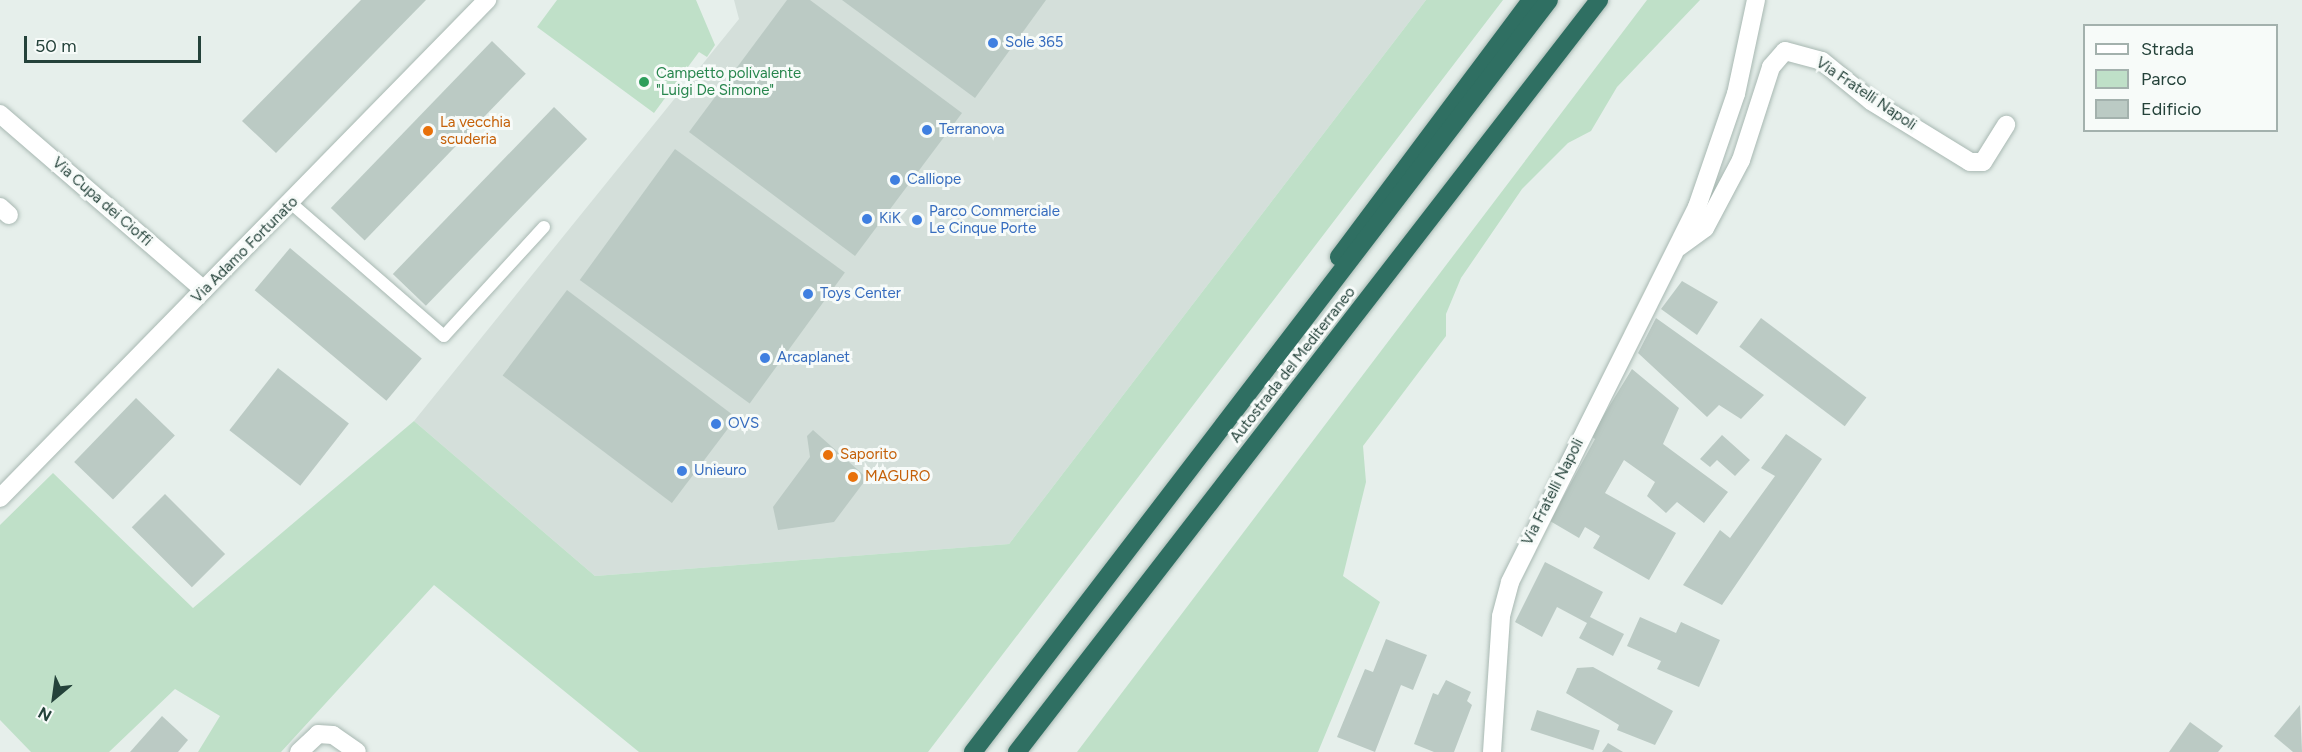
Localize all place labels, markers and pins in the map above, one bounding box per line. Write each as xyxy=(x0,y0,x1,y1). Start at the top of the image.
place label: Sole 365 xyxy=(1005,34,1063,52)
marker: Sole 365 xyxy=(986,36,1000,50)
place label: Campetto polivalente "Luigi De Simone" xyxy=(656,64,801,99)
marker: Campetto polivalente "Luigi De Simone" xyxy=(637,75,651,89)
place label: La vecchia scuderia xyxy=(440,113,511,148)
place label: Terranova xyxy=(939,121,1004,139)
marker: Terranova xyxy=(920,123,934,137)
marker: La vecchia scuderia xyxy=(421,124,435,138)
place label: Calliope xyxy=(907,171,961,189)
marker: Calliope xyxy=(888,173,902,187)
place label: Parco Commerciale Le Cinque Porte xyxy=(929,202,1060,237)
place label: KiK xyxy=(879,210,901,228)
marker: KiK xyxy=(860,212,874,226)
marker: Parco Commerciale Le Cinque Porte xyxy=(910,213,924,227)
place label: Toys Center xyxy=(820,285,901,303)
marker: Toys Center xyxy=(801,287,815,301)
place label: Arcaplanet xyxy=(777,349,850,367)
marker: Arcaplanet xyxy=(758,351,772,365)
place label: OVS xyxy=(728,415,759,433)
marker: OVS xyxy=(709,417,723,431)
place label: Saporito xyxy=(840,446,897,464)
marker: Saporito xyxy=(821,448,835,462)
place label: Unieuro xyxy=(694,462,747,480)
marker: Unieuro xyxy=(675,464,689,478)
place label: MAGURO xyxy=(865,468,931,486)
marker: MAGURO xyxy=(846,470,860,484)

